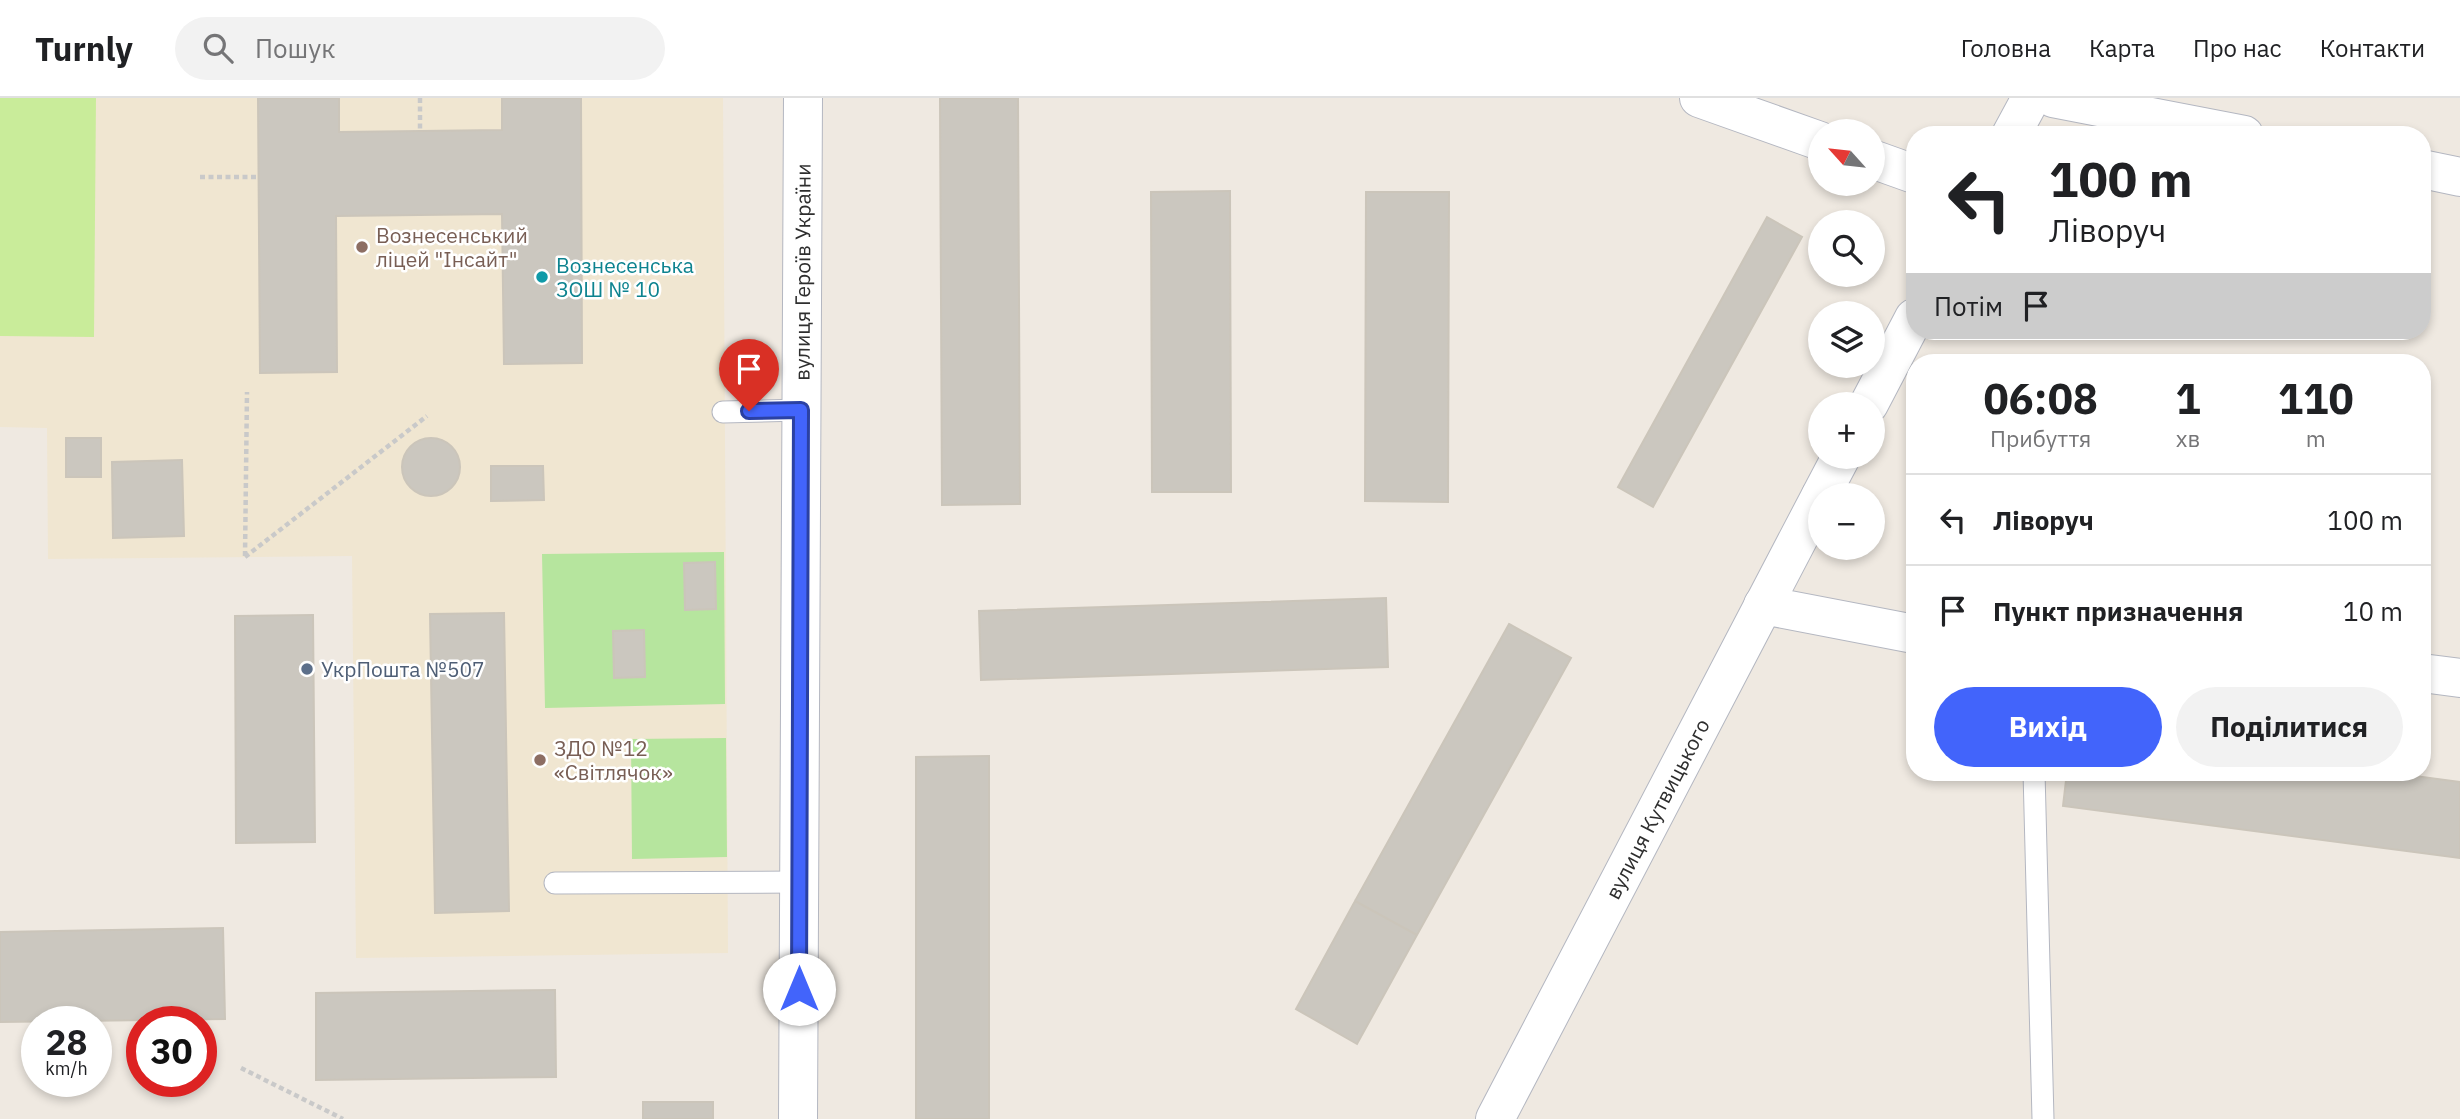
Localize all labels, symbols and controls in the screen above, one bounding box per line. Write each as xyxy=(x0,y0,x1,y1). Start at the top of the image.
search box xyxy=(175,17,665,80)
text: Turnly xyxy=(35,27,133,70)
icon: search xyxy=(199,29,237,67)
text: Пошук xyxy=(255,31,336,65)
text: Головна xyxy=(1961,32,2051,64)
text: Карта xyxy=(2089,32,2155,64)
text: Про нас xyxy=(2193,32,2282,64)
text: Контакти xyxy=(2320,32,2425,64)
north arrow xyxy=(1808,119,1885,196)
map controls xyxy=(1808,119,1885,560)
text: 100 m xyxy=(2049,147,2193,210)
icon: left xyxy=(1934,154,2025,245)
street label: вулиця Героїв України xyxy=(788,163,817,381)
text: Ліворуч xyxy=(2049,209,2166,251)
button: search xyxy=(1808,210,1885,287)
place label: Вознесенський ліцей "Інсайт" xyxy=(376,221,528,273)
marker: Вознесенський ліцей "Інсайт" xyxy=(354,239,370,255)
place label: Вознесенська ЗОШ № 10 xyxy=(556,251,694,303)
marker: Вознесенська ЗОШ № 10 xyxy=(534,269,550,285)
icon: arrive xyxy=(2017,287,2055,325)
text: Потім xyxy=(1934,289,2003,323)
button: layers xyxy=(1808,301,1885,378)
pin xyxy=(719,339,779,411)
icon: arrive xyxy=(730,350,768,388)
text: 06:08 xyxy=(1983,371,2098,426)
text: 1 xyxy=(2175,371,2201,426)
text: 110 xyxy=(2278,371,2354,426)
button: + xyxy=(1808,392,1885,469)
text: Прибуття xyxy=(1990,423,2091,453)
text: хв xyxy=(2176,423,2200,453)
text: m xyxy=(2306,423,2326,453)
button: − xyxy=(1808,483,1885,560)
icon: left xyxy=(1934,501,1972,539)
text: Ліворуч xyxy=(1993,503,2094,537)
text: 100 m xyxy=(2327,503,2403,537)
icon: arrive xyxy=(1934,592,1972,630)
text: Пункт призначення xyxy=(1993,594,2243,628)
text: 10 m xyxy=(2343,594,2403,628)
place label: УкрПошта №507 xyxy=(321,655,485,683)
marker: УкрПошта №507 xyxy=(299,661,315,677)
button: Вихід xyxy=(1934,687,2162,767)
button: Поділитися xyxy=(2176,687,2403,767)
street label: вулиця Кутвицького xyxy=(1598,714,1716,904)
place label: ЗДО №12 «Світлячок» xyxy=(554,734,673,786)
marker: ЗДО №12 «Світлячок» xyxy=(532,752,548,768)
position arrow xyxy=(762,952,836,1026)
speed limit sign: 30 xyxy=(126,1006,217,1097)
text: 28 xyxy=(45,1019,88,1065)
text: km/h xyxy=(45,1057,88,1080)

